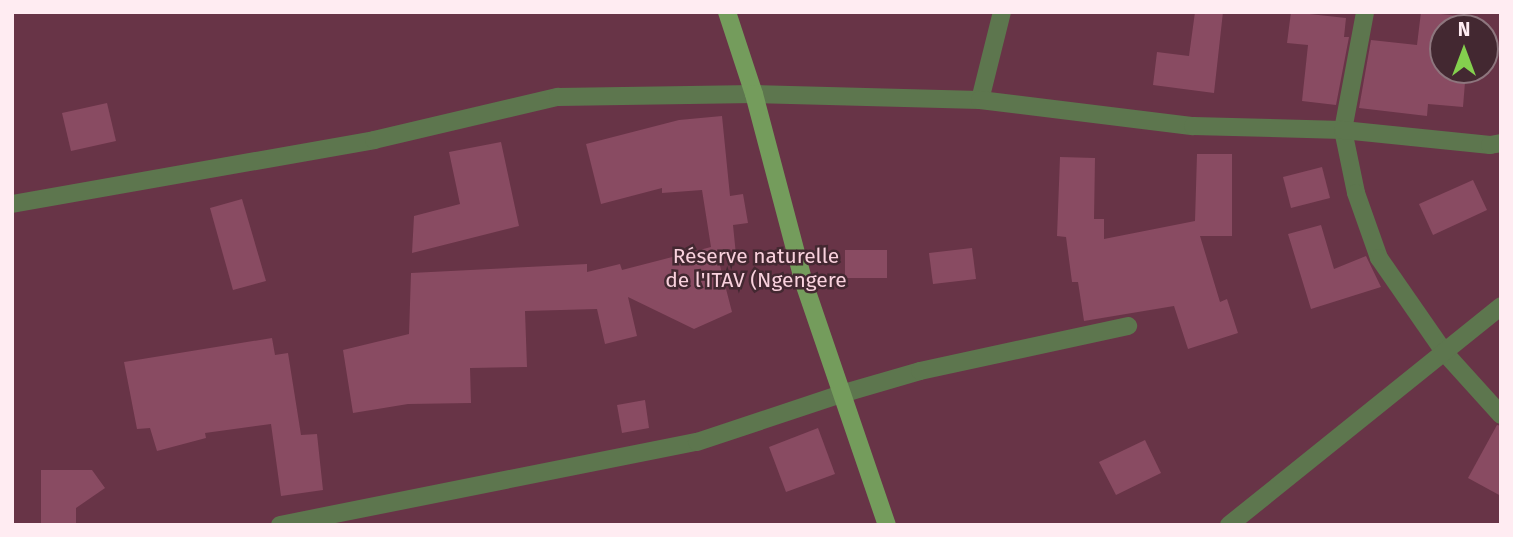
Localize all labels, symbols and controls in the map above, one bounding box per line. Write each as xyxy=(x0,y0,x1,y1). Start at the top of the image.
north arrow xyxy=(1429,14,1499,84)
text: N xyxy=(1458,18,1470,41)
park label: Réserve naturelle de l'ITAV (Ngengere xyxy=(665,243,847,293)

